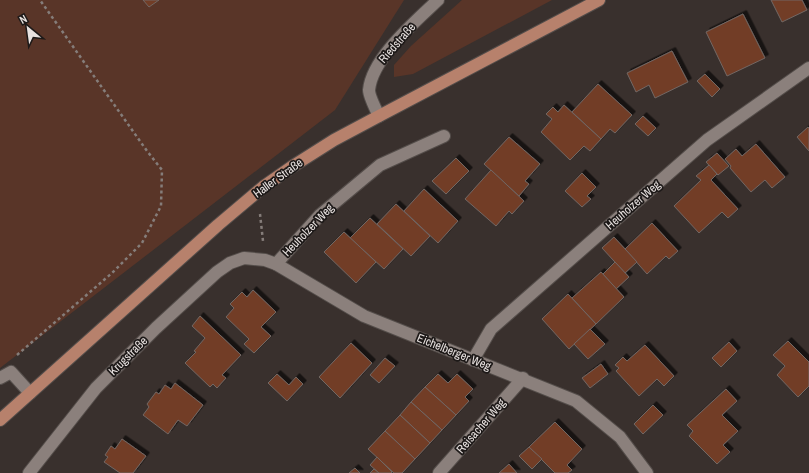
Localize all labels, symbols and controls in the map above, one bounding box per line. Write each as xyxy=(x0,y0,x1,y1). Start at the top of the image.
north arrow xyxy=(8,8,48,48)
text: N xyxy=(17,12,29,27)
street label: Riedstraße xyxy=(375,19,419,67)
street label: Haller Straße xyxy=(250,154,306,202)
street label: Heuholzer Weg xyxy=(602,176,664,233)
street label: Heuholzer Weg xyxy=(279,200,338,260)
street label: Eichelberger Weg xyxy=(415,330,494,374)
street label: Krugstraße xyxy=(105,333,151,379)
street label: Reisacher Weg xyxy=(453,395,510,457)

